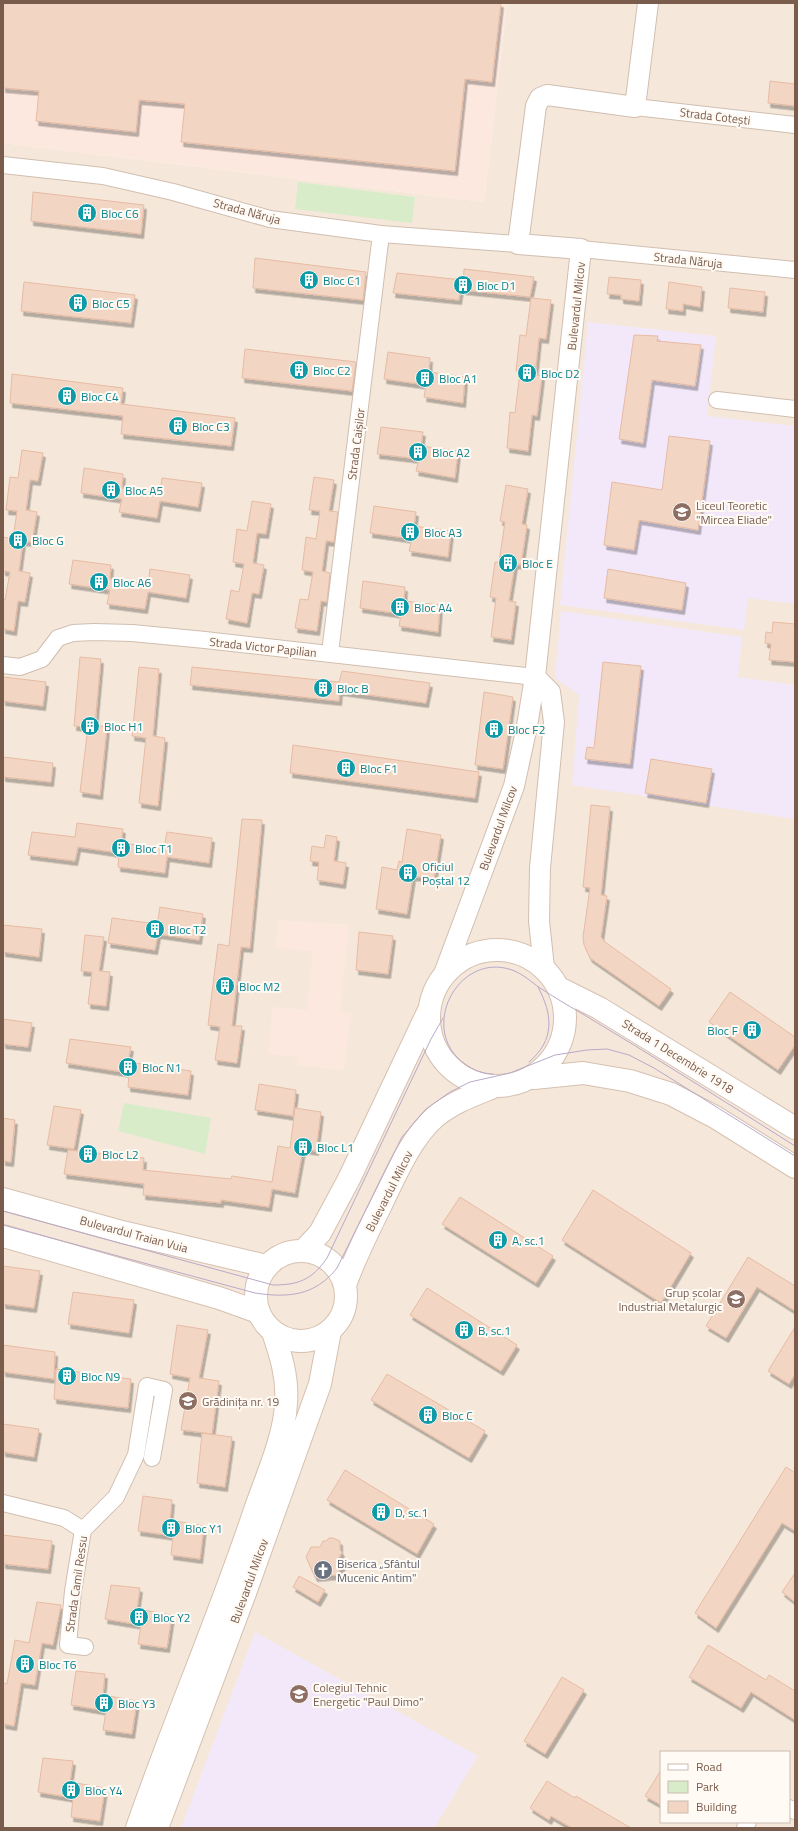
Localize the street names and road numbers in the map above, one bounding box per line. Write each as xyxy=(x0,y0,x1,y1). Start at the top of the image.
street label: Strada Cotești xyxy=(679,102,751,130)
street label: Strada Năruja xyxy=(211,193,283,229)
street label: Strada Năruja xyxy=(653,247,723,273)
street label: Bulevardul Milcov xyxy=(562,261,590,351)
street label: Strada Caișilor xyxy=(342,407,370,481)
street label: Strada Victor Papilian xyxy=(208,632,318,662)
street label: Bulevardul Milcov xyxy=(474,783,522,873)
street label: Strada 1 Decembrie 1918 xyxy=(618,1014,738,1098)
street label: Bulevardul Milcov xyxy=(360,1147,418,1235)
street label: Bulevardul Traian Vuia xyxy=(78,1210,190,1258)
street label: Strada Camil Ressu xyxy=(60,1535,92,1633)
street label: Bulevardul Milcov xyxy=(225,1536,273,1626)

